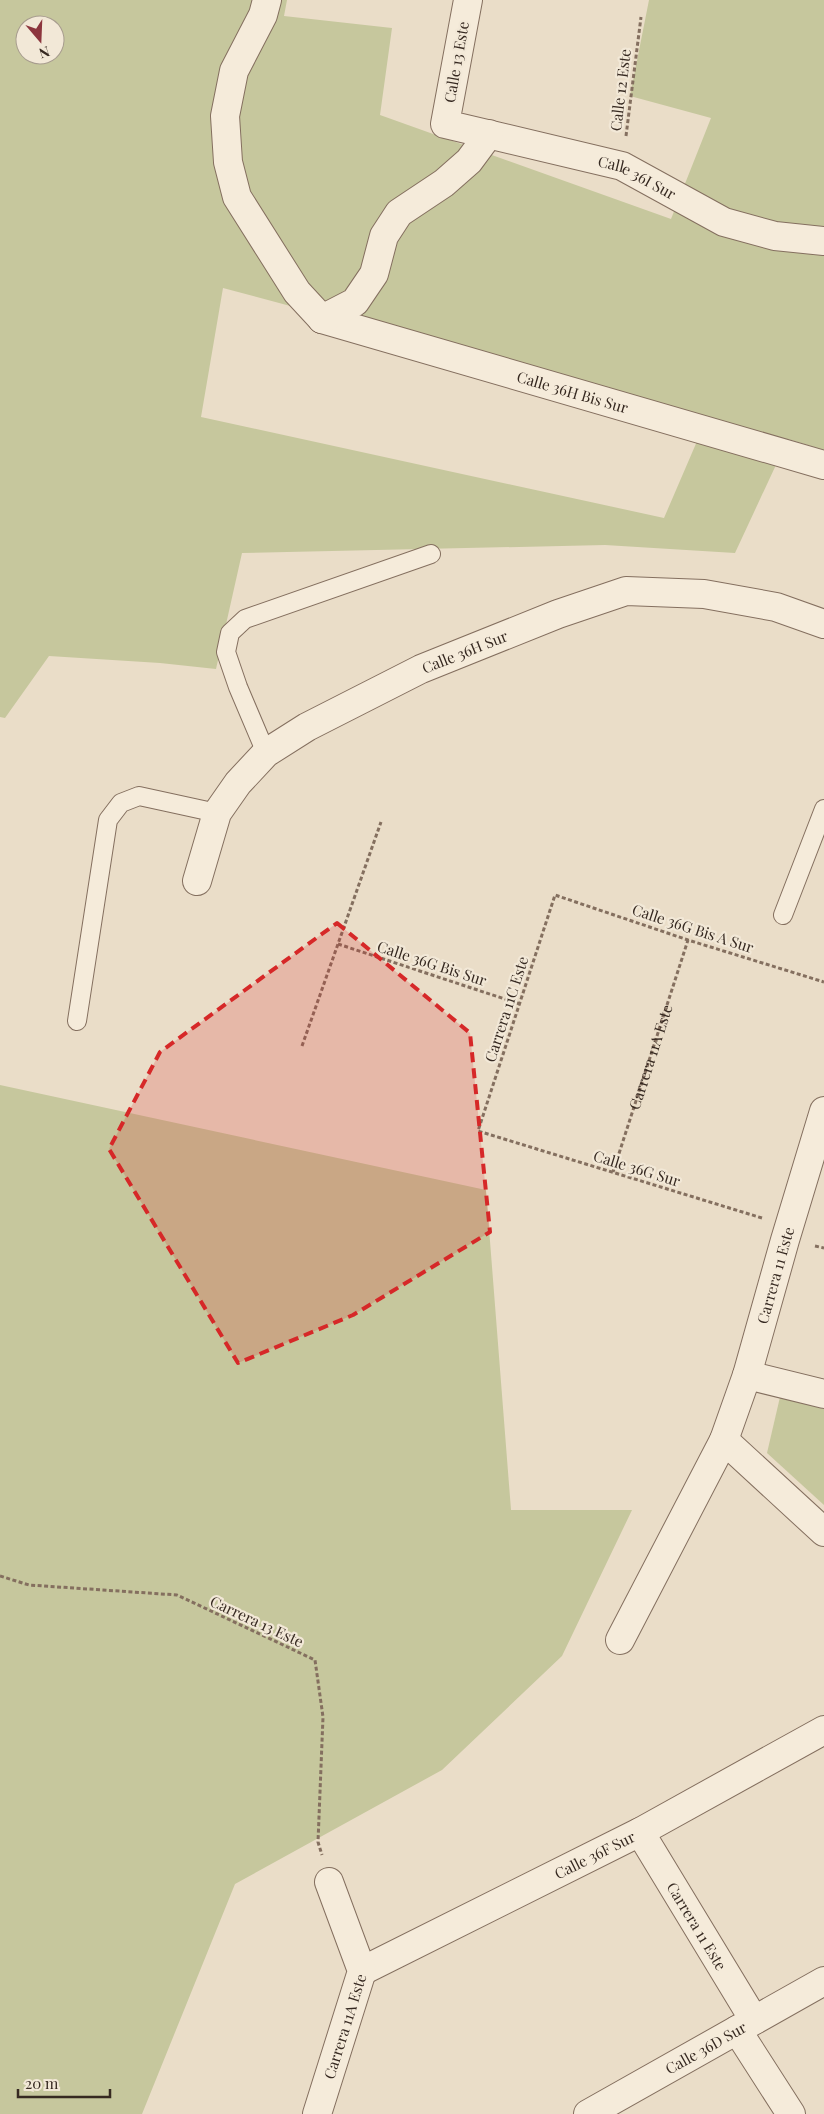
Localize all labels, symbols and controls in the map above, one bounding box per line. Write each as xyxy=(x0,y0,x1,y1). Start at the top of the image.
north arrow xyxy=(15,15,65,65)
street label: Calle 13 Este xyxy=(439,20,473,104)
text: N xyxy=(37,42,52,63)
street label: Calle 12 Este xyxy=(605,48,635,132)
street label: Calle 36I Sur xyxy=(596,151,680,204)
street label: Calle 36H Bis Sur xyxy=(515,366,631,418)
street label: Calle 36H Sur xyxy=(419,625,511,678)
street label: Calle 36G Bis A Sur xyxy=(630,899,757,957)
street label: Calle 36G Bis Sur xyxy=(375,936,490,990)
street label: Carrera 11C Este xyxy=(479,954,533,1064)
street label: Carrera 11A Este xyxy=(624,1002,677,1112)
street label: Calle 36G Sur xyxy=(591,1145,683,1191)
street label: Carrera 11 Este xyxy=(752,1224,798,1326)
street label: Carrera 13 Este xyxy=(207,1591,307,1651)
street label: Calle 36F Sur xyxy=(551,1826,638,1883)
street label: Carrera 11 Este xyxy=(663,1878,731,1974)
street label: Carrera 11A Este xyxy=(319,1971,371,2081)
street label: Calle 36D Sur xyxy=(661,2017,750,2079)
scale bar xyxy=(18,2066,110,2098)
text: 20 m xyxy=(25,2073,59,2093)

